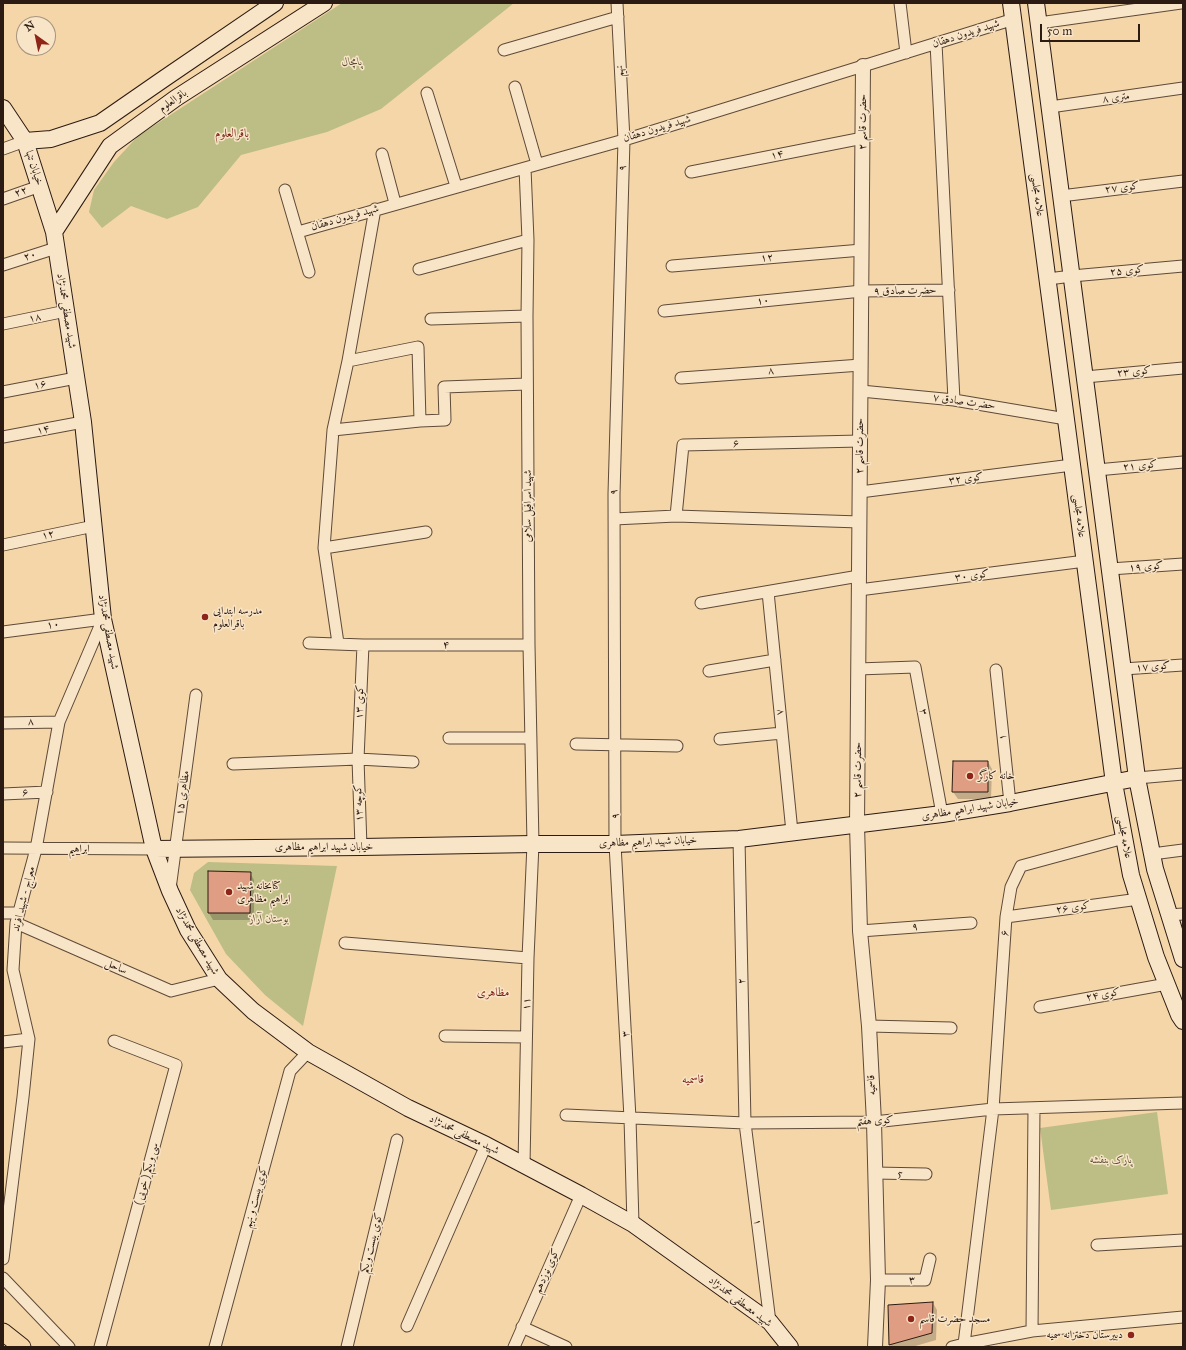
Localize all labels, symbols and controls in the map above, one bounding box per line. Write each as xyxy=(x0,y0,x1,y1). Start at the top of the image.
north arrow xyxy=(16,16,56,56)
scale bar xyxy=(1042,16,1142,42)
street label: شهید فریدون دهقان xyxy=(931,17,1001,51)
text: N xyxy=(22,18,37,34)
text: 50 m xyxy=(1047,24,1072,38)
park label: پامچال xyxy=(342,55,362,69)
street label: نهم xyxy=(613,65,627,77)
street label: باقرالعلوم xyxy=(156,87,190,115)
street label: ۸ متری xyxy=(1101,90,1131,106)
street label: ۲ حضرت قاسم xyxy=(856,94,870,150)
street label: شهید فریدون دهقان xyxy=(622,112,692,146)
district label: باقرالعلوم xyxy=(215,127,249,141)
street label: ۱۴ xyxy=(769,147,785,163)
street label: خیابان تنها xyxy=(22,149,46,187)
street label: ۹ xyxy=(616,165,630,171)
street label: علامه مجلسی xyxy=(1027,172,1047,218)
street label: کوی ۲۷ xyxy=(1104,179,1140,197)
street label: ۲۲ xyxy=(13,184,29,200)
street label: شهید فریدون دهقان xyxy=(309,202,381,234)
street label: ۲۰ xyxy=(22,248,38,264)
street label: ۱۲ xyxy=(760,251,774,265)
street label: کوی ۲۵ xyxy=(1109,263,1145,279)
street label: شهید مصطفی محمدنژاد xyxy=(54,272,78,350)
street label: ۹ حضرت صادق xyxy=(873,284,937,298)
street label: ۱۰ xyxy=(756,294,770,308)
street label: ۱۸ xyxy=(27,310,43,326)
street label: ۸ xyxy=(767,364,775,378)
street label: کوی ۲۳ xyxy=(1116,364,1152,380)
street label: ۱۶ xyxy=(32,377,48,393)
street label: ۷ حضرت صادق xyxy=(932,391,996,413)
street label: ۲ حضرت قاسم xyxy=(853,418,867,474)
street label: ۱۴ xyxy=(35,422,51,438)
street label: ۶ xyxy=(733,437,739,451)
street label: کوی ۲۱ xyxy=(1122,458,1158,474)
street label: شهید اسرافیل سلامی xyxy=(521,470,535,542)
street label: کوی ۳۲ xyxy=(948,470,984,488)
street label: ۹ xyxy=(607,489,621,495)
street label: علامه مجلسی xyxy=(1070,493,1088,539)
street label: ۱۲ xyxy=(40,527,56,543)
street label: کوی ۱۹ xyxy=(1128,559,1164,575)
street label: کوی ۳۰ xyxy=(954,567,990,585)
street label: شهید مصطفی محمدنژاد xyxy=(95,593,121,671)
place label: مدرسه ابتدایی باقرالعلوم xyxy=(213,604,262,630)
marker: مدرسه ابتدایی باقرالعلوم xyxy=(200,612,210,622)
street label: ۱۰ xyxy=(46,618,60,632)
street label: ۴ xyxy=(443,638,449,652)
street label: کوی ۱۷ xyxy=(1135,659,1171,675)
street label: کوی ۱۳ xyxy=(353,684,367,720)
street label: ۷ xyxy=(773,708,787,716)
street label: ۳ xyxy=(916,708,930,716)
street label: ۸ xyxy=(28,715,34,729)
street label: ۱ xyxy=(996,733,1010,741)
street label: ۲ حضرت قاسم xyxy=(851,742,865,798)
place label: خانه کارگر xyxy=(978,769,1015,783)
street label: ۱۵ مظاهری xyxy=(173,770,193,816)
marker: خانه کارگر xyxy=(965,771,975,781)
street label: کوچه ۱۳ xyxy=(352,784,366,822)
street label: ۶ xyxy=(22,786,28,800)
street label: خیابان شهید ابراهیم مظاهری xyxy=(920,795,1020,823)
street label: ۹ xyxy=(608,813,622,819)
street label: علامه مجلسی xyxy=(1113,814,1135,860)
street label: خیابان شهید ابراهیم مظاهری xyxy=(599,834,697,850)
street label: خیابان شهید ابراهیم مظاهری xyxy=(275,840,373,854)
street label: ابراهیم xyxy=(68,842,90,856)
street label: معراج - شهید افرند xyxy=(10,865,38,933)
place label: کتابخانه شهید ابراهیم مظاهری xyxy=(237,879,291,905)
marker: کتابخانه شهید ابراهیم مظاهری xyxy=(224,887,234,897)
street label: کوی ۲۶ xyxy=(1055,899,1091,917)
street label: شهید مصطفی محمدنژاد xyxy=(172,905,222,977)
park label: بوستان آراز xyxy=(249,912,289,926)
street label: ۹ xyxy=(911,920,919,934)
street label: ۶ xyxy=(998,929,1012,937)
street label: ساحل xyxy=(103,956,129,978)
street label: ۲ xyxy=(735,978,749,984)
street label: کوی ۲۴ xyxy=(1085,985,1121,1005)
district label: مظاهری xyxy=(477,986,509,1000)
street label: ۱۱ xyxy=(520,997,534,1011)
street label: ۳ xyxy=(619,1030,633,1038)
district label: قاسمیه xyxy=(682,1073,704,1087)
street label: قاسمیه xyxy=(865,1075,879,1095)
street label: شهید مصطفی محمدنژاد xyxy=(427,1112,501,1158)
street label: کوی هفتم xyxy=(856,1113,894,1129)
street label: سی و یکم ( خویی ) xyxy=(132,1141,162,1207)
park label: پارک بنفشه xyxy=(1090,1153,1132,1167)
street label: کوی بیست و نهم xyxy=(241,1165,271,1229)
street label: 5 xyxy=(897,1167,903,1181)
street label: کوی بیست و یکم xyxy=(358,1211,386,1275)
street label: ۱ xyxy=(750,1218,764,1226)
street label: کوی نوزدهم xyxy=(531,1247,563,1295)
street label: ۳ xyxy=(909,1273,915,1287)
street label: شهید مصطفی محمدنژاد xyxy=(706,1274,774,1330)
place label: مسجد حضرت قاسم xyxy=(919,1312,990,1326)
marker: مسجد حضرت قاسم xyxy=(906,1314,916,1324)
place label: دبیرستان دخترانه سمیه xyxy=(1047,1328,1123,1342)
marker: دبیرستان دخترانه سمیه xyxy=(1126,1330,1136,1340)

